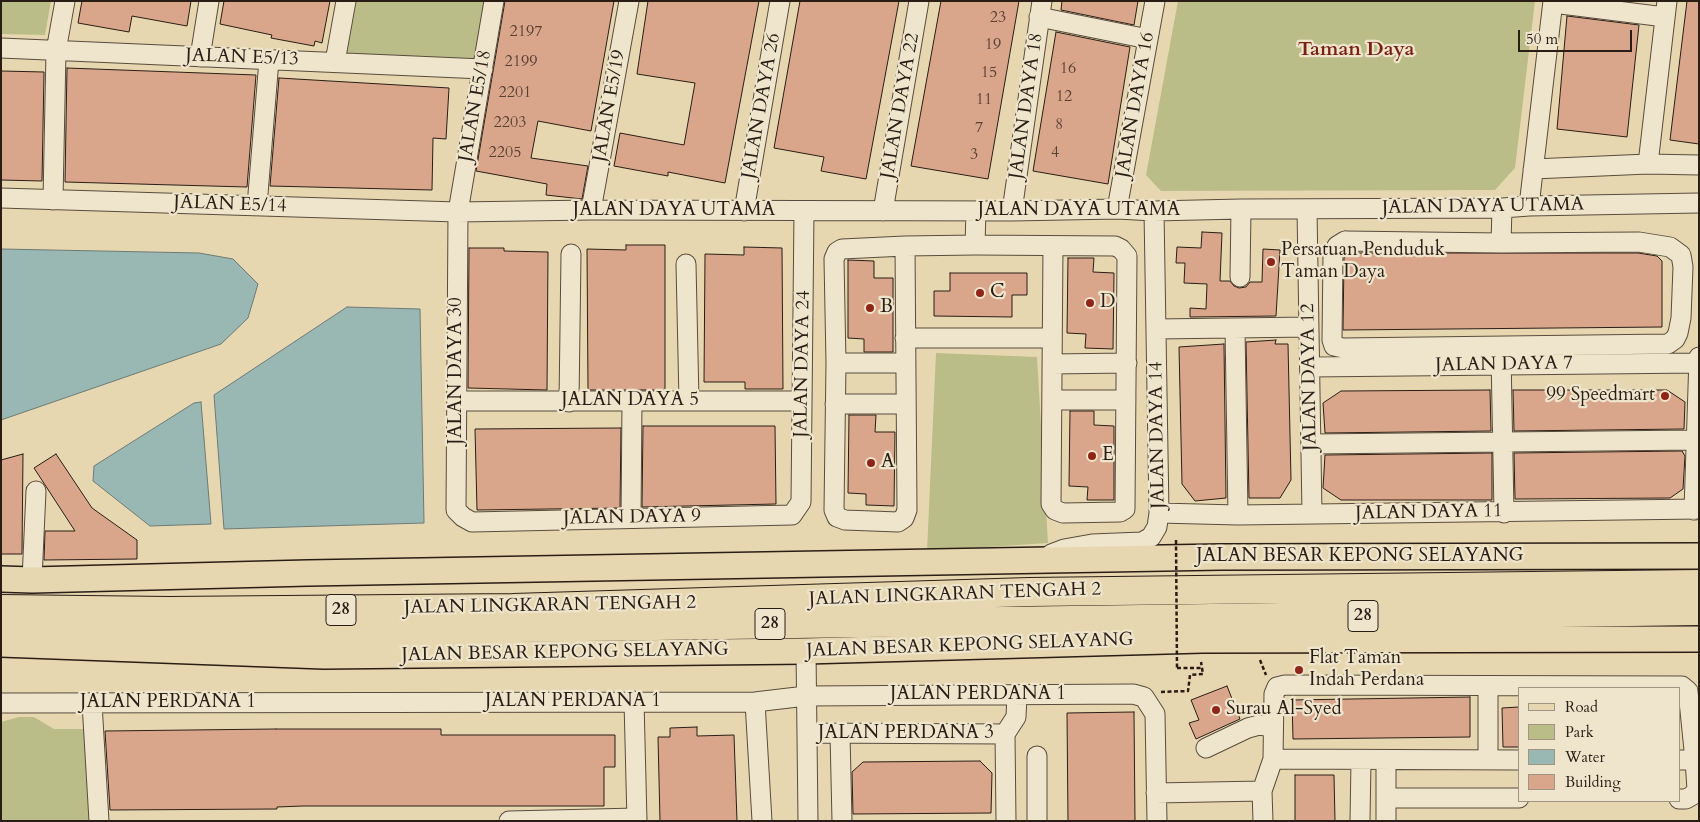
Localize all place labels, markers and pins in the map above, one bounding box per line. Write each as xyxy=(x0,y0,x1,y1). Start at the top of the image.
place label: Persatuan Penduduk Taman Daya xyxy=(1281,240,1445,284)
marker: Persatuan Penduduk Taman Daya xyxy=(1265,256,1277,268)
place label: C xyxy=(990,282,1005,304)
marker: C xyxy=(974,287,986,299)
place label: D xyxy=(1100,292,1115,314)
place label: B xyxy=(880,297,893,319)
marker: D xyxy=(1084,297,1096,309)
marker: B xyxy=(864,302,876,314)
place label: 99 Speedmart xyxy=(1546,385,1655,407)
marker: 99 Speedmart xyxy=(1659,390,1671,402)
place label: E xyxy=(1102,445,1114,467)
marker: E xyxy=(1086,450,1098,462)
place label: A xyxy=(881,452,895,474)
marker: A xyxy=(865,457,877,469)
place label: Flat Taman Indah Perdana xyxy=(1309,648,1424,692)
marker: Flat Taman Indah Perdana xyxy=(1293,664,1305,676)
place label: Surau Al-Syed xyxy=(1226,699,1342,721)
marker: Surau Al-Syed xyxy=(1210,704,1222,716)

